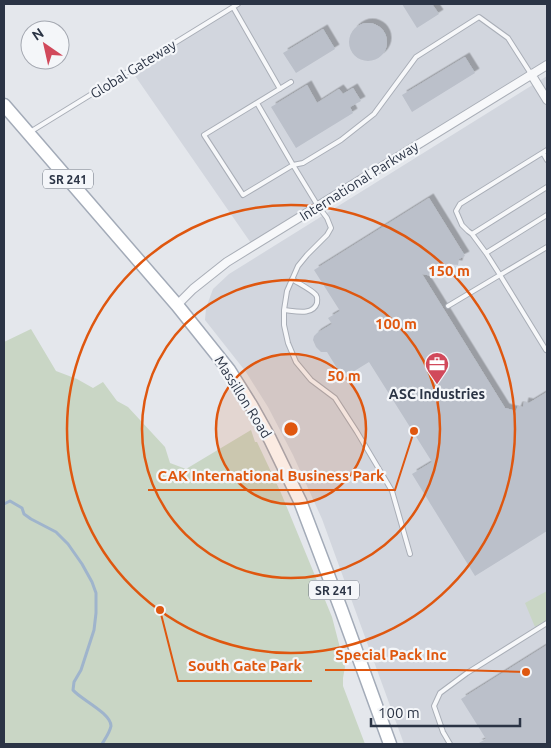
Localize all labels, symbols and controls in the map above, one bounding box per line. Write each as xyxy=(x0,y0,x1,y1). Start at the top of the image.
north arrow xyxy=(20,20,70,70)
text: N xyxy=(29,25,47,44)
street label: Global Gateway xyxy=(87,36,179,102)
street label: International Parkway xyxy=(297,138,422,224)
road number: SR 241 xyxy=(43,170,93,188)
text: 150 m xyxy=(428,262,470,279)
text: 100 m xyxy=(375,315,417,332)
office icon: ASC Industries xyxy=(424,351,450,385)
street label: Massillon Road xyxy=(211,353,275,441)
text: 50 m xyxy=(327,367,361,384)
place label: ASC Industries xyxy=(389,386,486,402)
centre of rings xyxy=(282,420,300,438)
callout: CAK International Business Park xyxy=(148,460,395,490)
text: CAK International Business Park xyxy=(157,467,385,484)
road number: SR 241 xyxy=(309,580,359,600)
callout: Special Pack Inc xyxy=(325,640,457,670)
text: Special Pack Inc xyxy=(335,646,447,663)
callout: South Gate Park xyxy=(178,651,312,681)
text: South Gate Park xyxy=(188,657,303,674)
scale bar xyxy=(371,696,520,728)
text: 100 m xyxy=(378,704,420,721)

